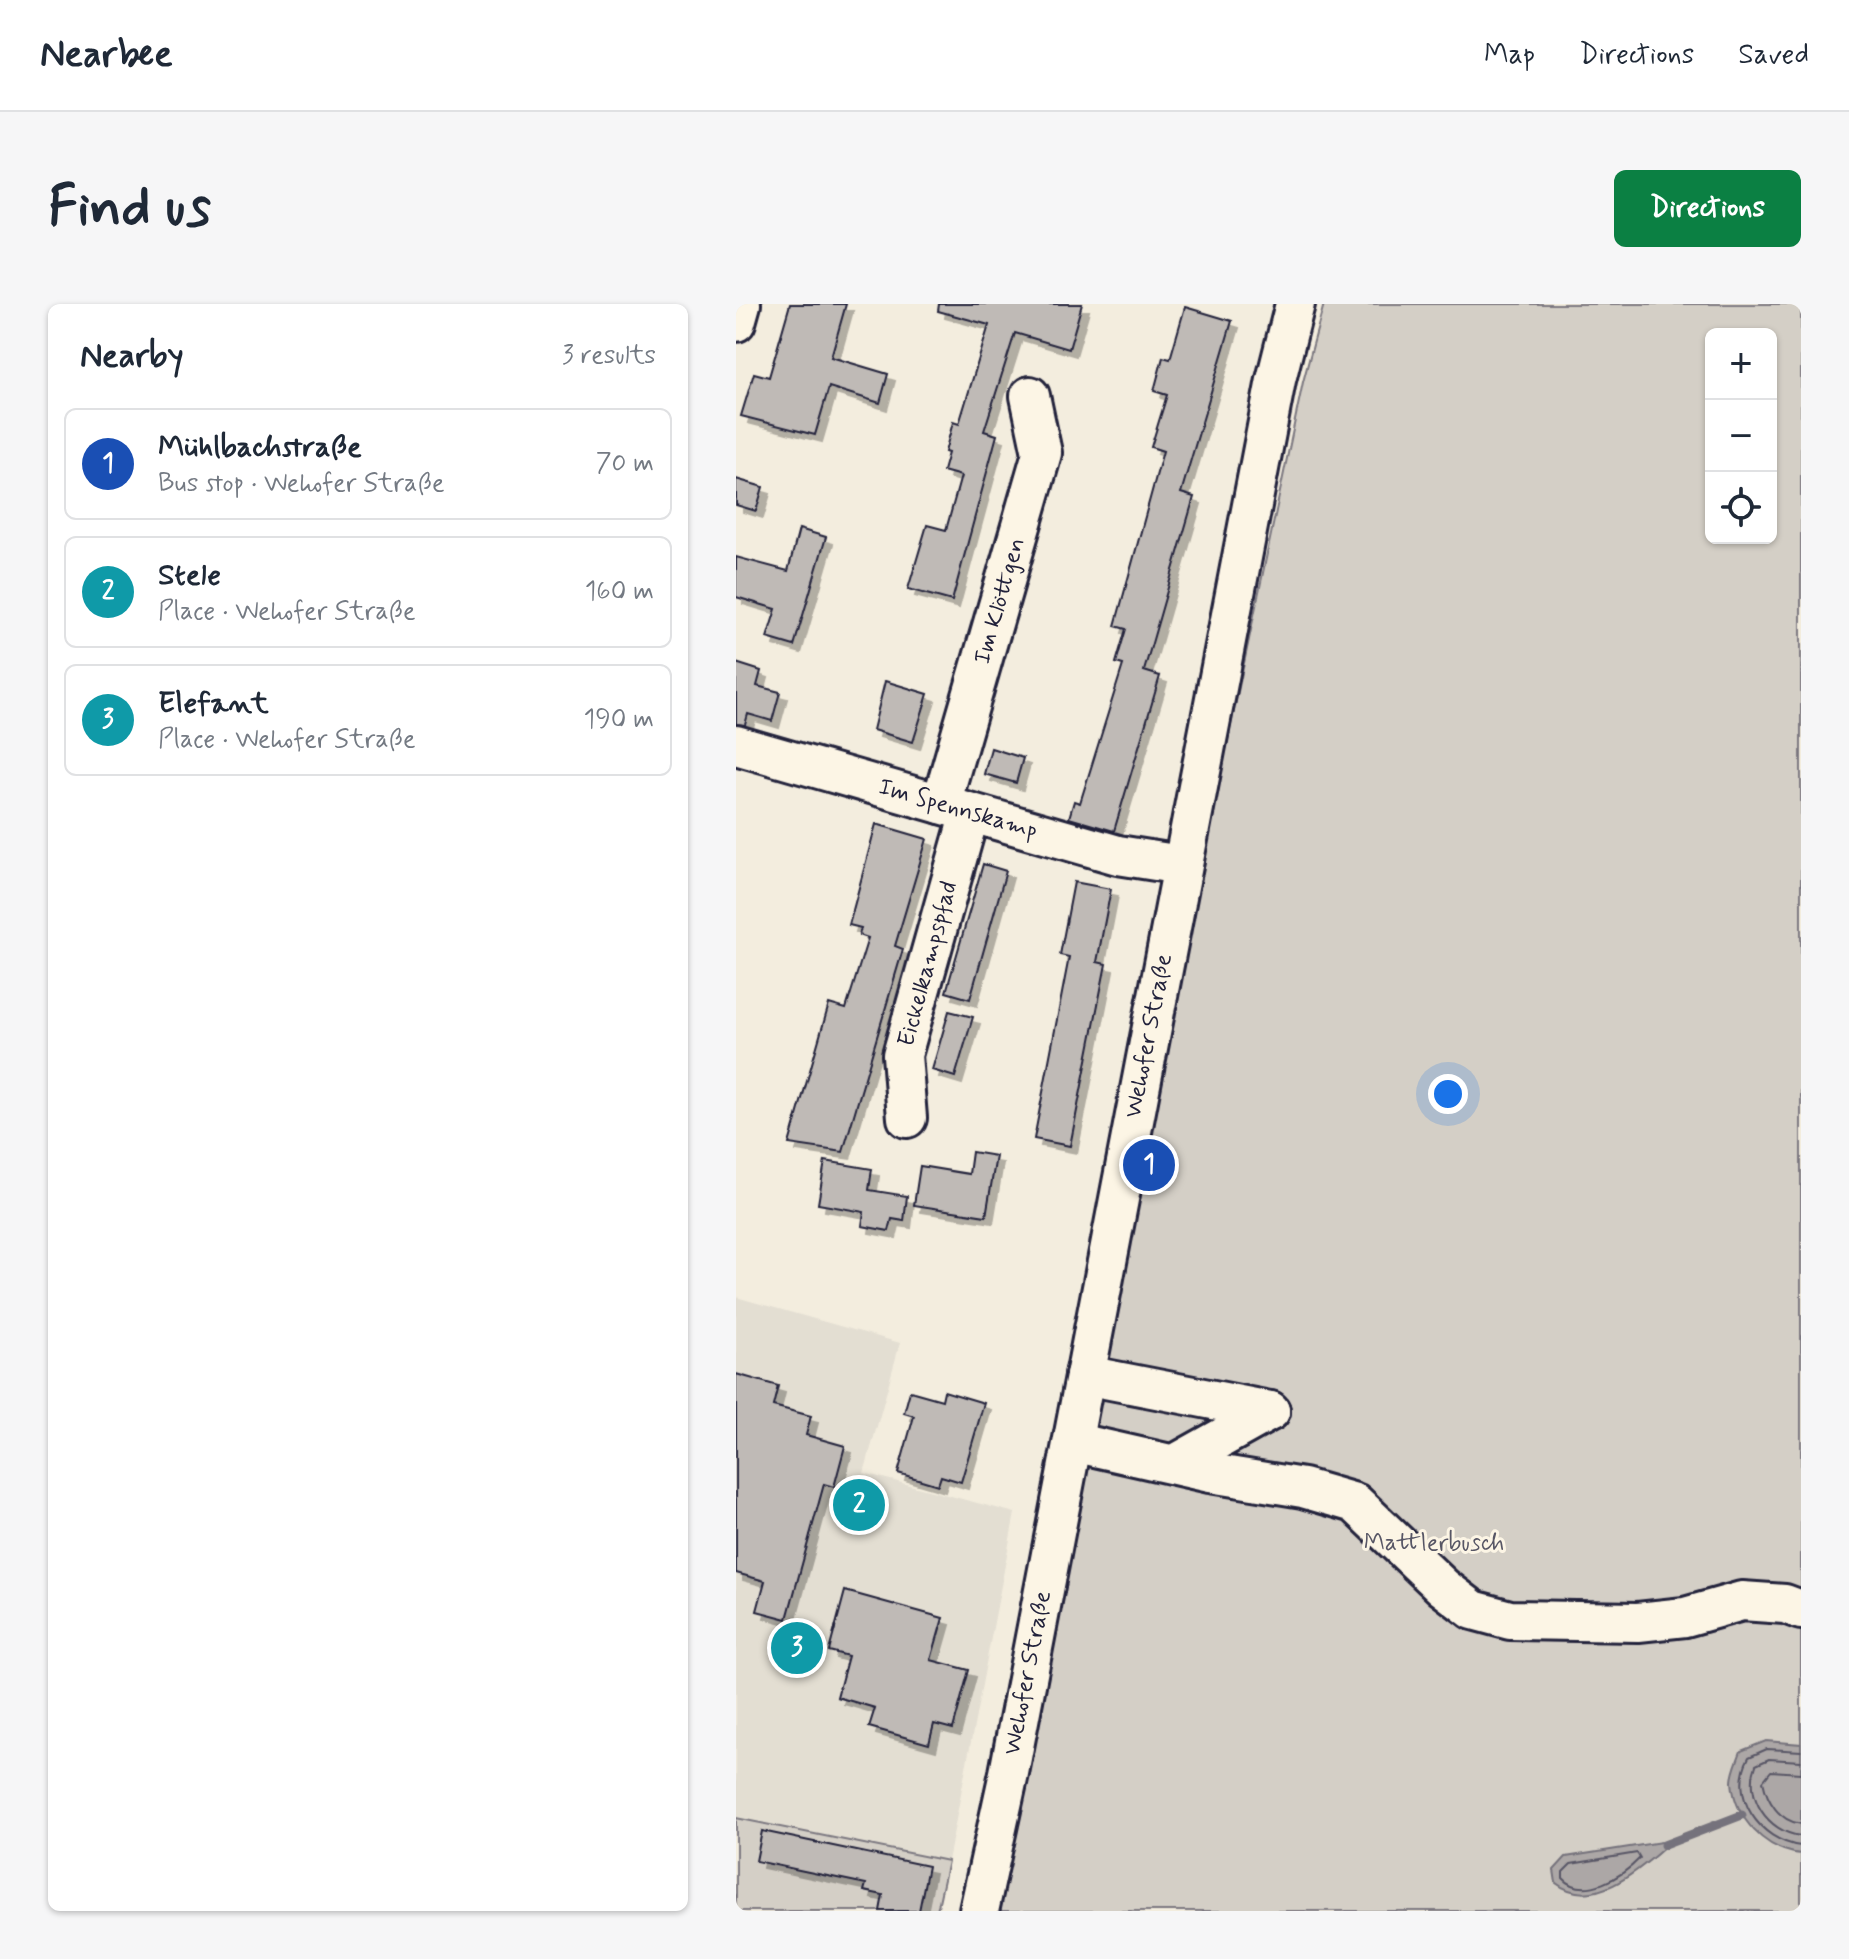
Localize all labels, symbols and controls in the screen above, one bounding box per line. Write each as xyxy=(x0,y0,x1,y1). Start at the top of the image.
text: Nearbee xyxy=(40,31,173,80)
text: Map xyxy=(1484,37,1535,74)
text: Directions xyxy=(1579,37,1694,74)
text: Saved xyxy=(1738,37,1809,74)
button: Directions xyxy=(1614,170,1801,247)
text: Find us xyxy=(48,172,211,245)
map controls xyxy=(1705,328,1777,544)
button: + xyxy=(1705,328,1777,400)
text: Nearby xyxy=(80,334,184,379)
text: 3 results xyxy=(562,339,656,373)
button: − xyxy=(1705,400,1777,472)
text: Mühlbachstraße xyxy=(158,428,362,467)
text: 1 xyxy=(102,447,114,481)
text: 70 m xyxy=(596,447,654,481)
text: Bus stop · Wehofer Straße xyxy=(158,467,444,501)
button: locate xyxy=(1705,472,1777,544)
street label: Im Klöttgen xyxy=(967,534,1033,668)
text: Stele xyxy=(158,556,221,595)
text: 2 xyxy=(102,575,114,609)
text: 160 m xyxy=(585,575,654,609)
text: Place · Wehofer Straße xyxy=(158,595,416,629)
text: Elefant xyxy=(158,684,269,723)
text: 3 xyxy=(102,703,114,737)
text: 190 m xyxy=(584,703,654,737)
text: Place · Wehofer Straße xyxy=(158,723,416,757)
street label: Im Spennskamp xyxy=(875,772,1041,846)
street label: Eickelkampspfad xyxy=(891,878,965,1050)
street label: Wehofer Straße xyxy=(1118,951,1180,1121)
your location xyxy=(1428,1074,1468,1114)
pin: 1 xyxy=(1123,1135,1175,1195)
pin: 2 xyxy=(833,1475,885,1535)
park label: Mattlerbusch xyxy=(1364,1528,1504,1559)
street label: Wehofer Straße xyxy=(997,1588,1059,1758)
pin: 3 xyxy=(771,1618,823,1678)

